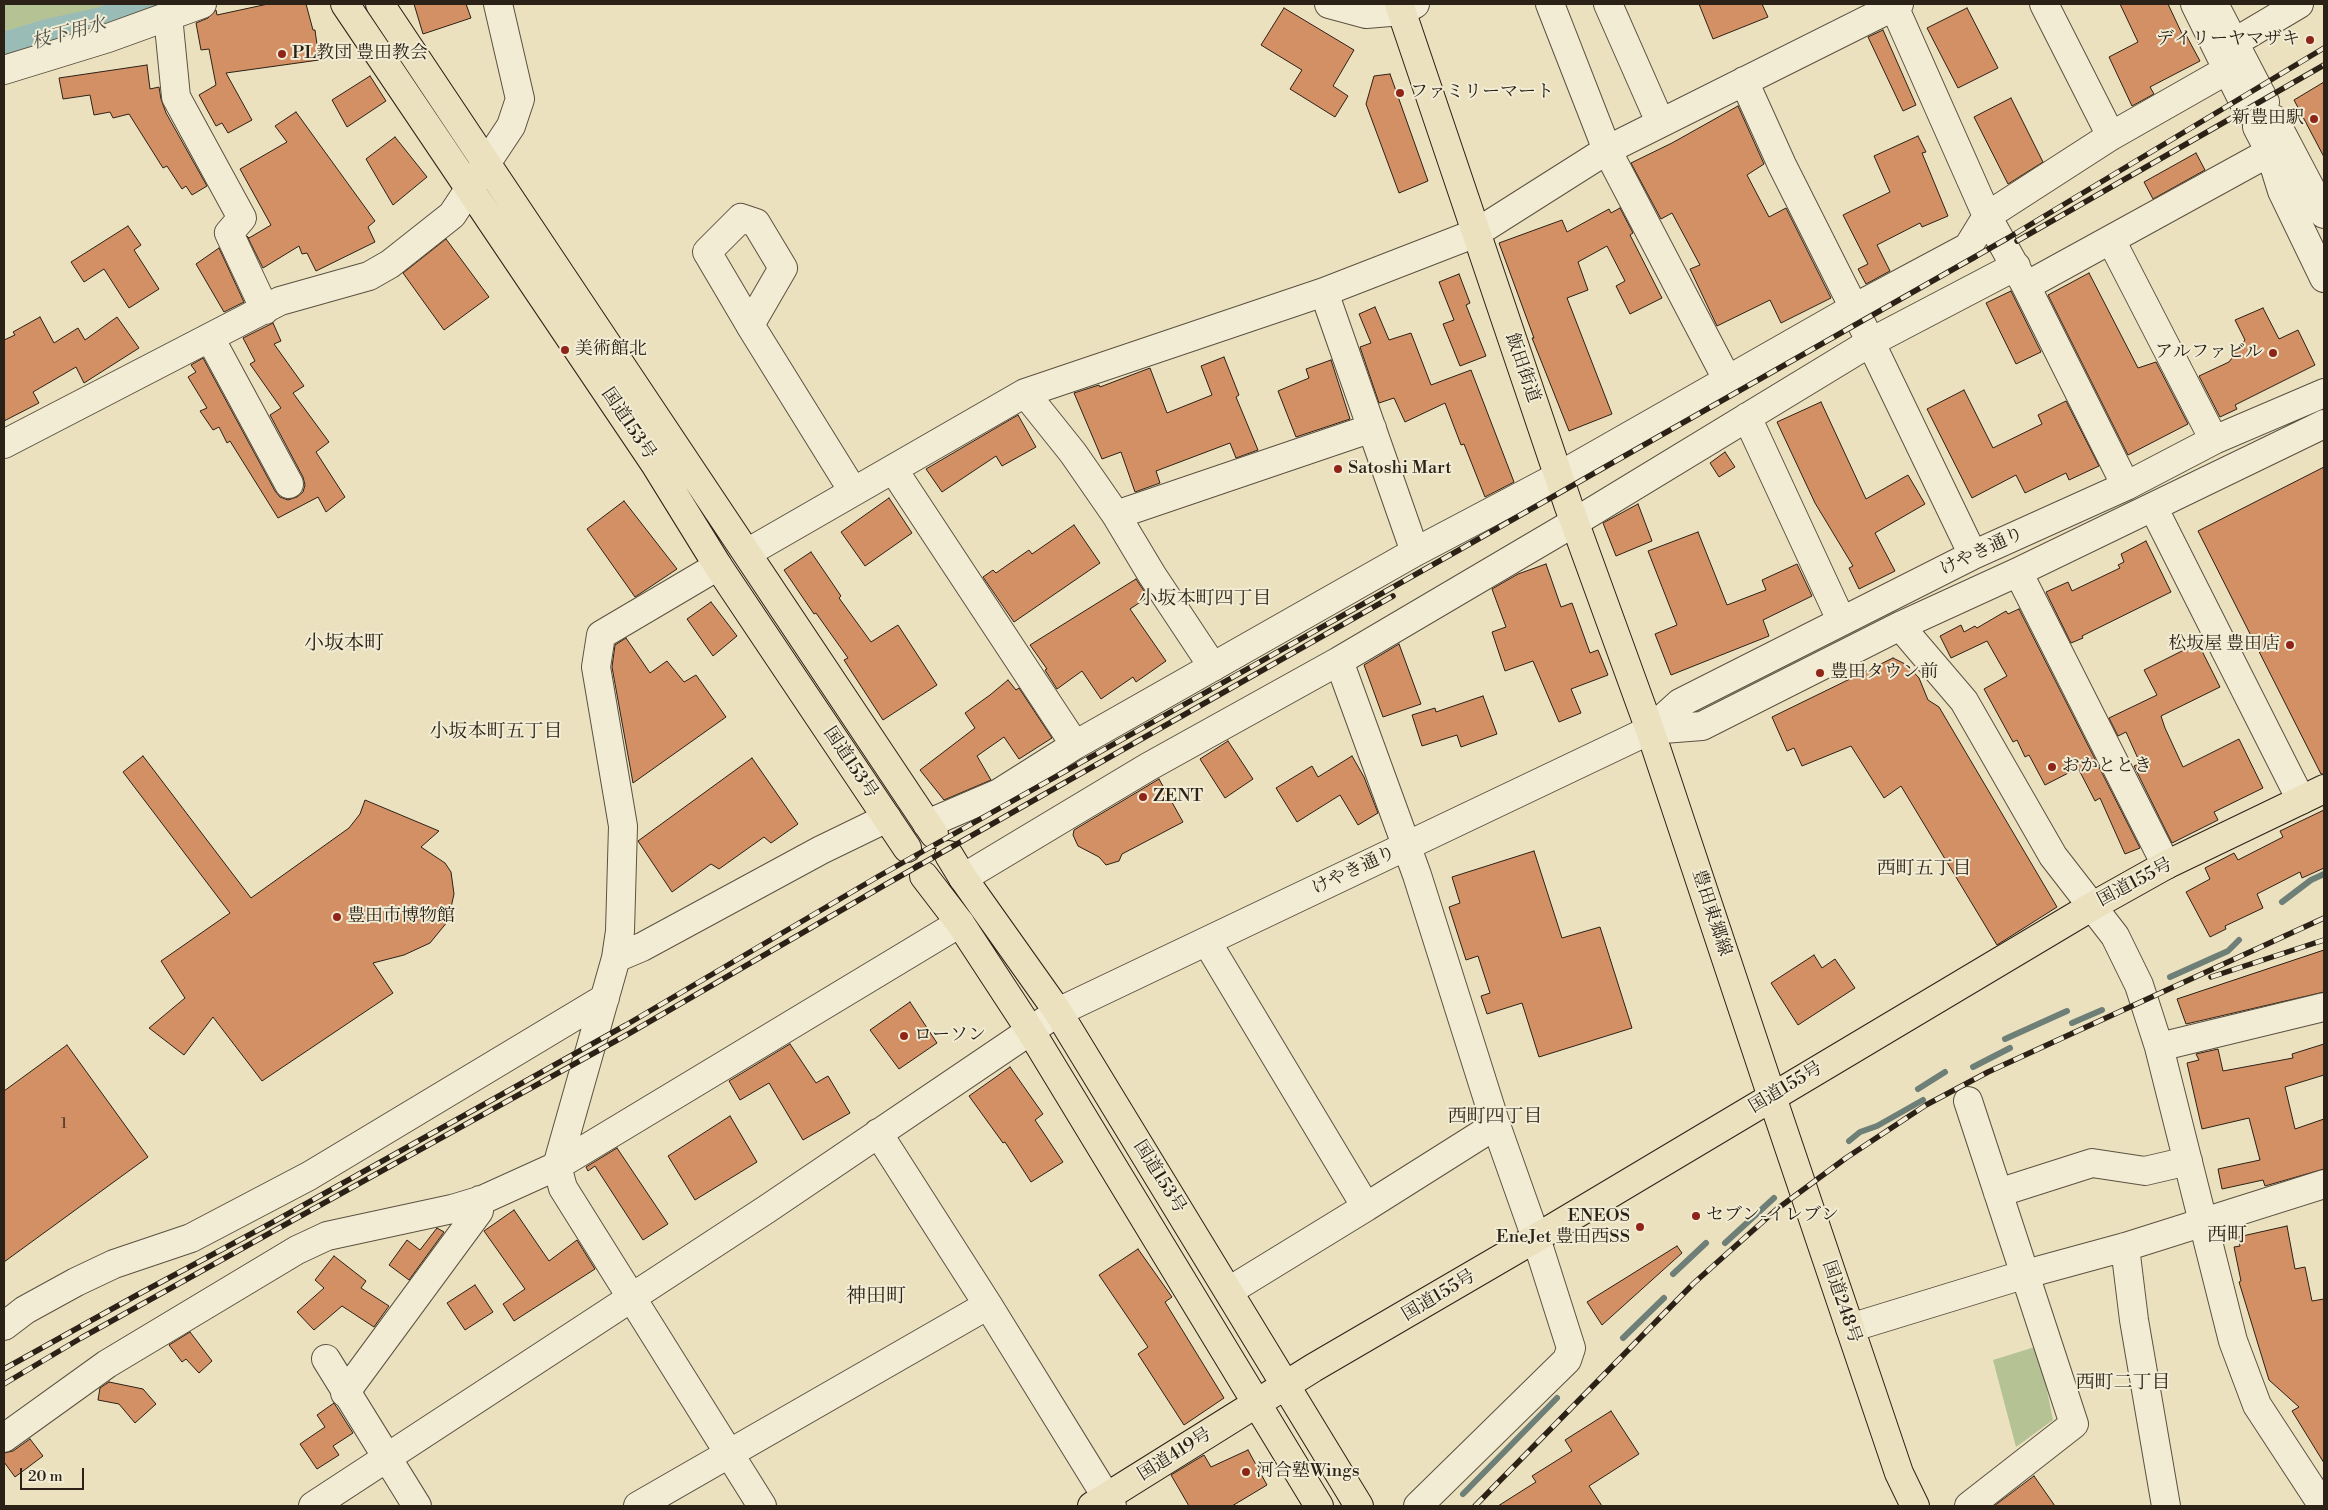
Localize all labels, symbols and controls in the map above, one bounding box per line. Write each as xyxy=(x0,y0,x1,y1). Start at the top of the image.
water label: 枝下用水 xyxy=(29,13,109,55)
place label: デイリーヤマザキ xyxy=(2156,29,2300,51)
marker: デイリーヤマザキ xyxy=(2304,34,2316,46)
place label: PL教団 豊田教会 xyxy=(292,43,428,65)
marker: PL教団 豊田教会 xyxy=(276,48,288,60)
place label: ファミリーマート xyxy=(1410,82,1554,104)
marker: ファミリーマート xyxy=(1394,87,1406,99)
place label: 新豊田駅 xyxy=(2232,108,2304,130)
marker: 新豊田駅 xyxy=(2308,113,2320,125)
street label: 飯田街道 xyxy=(1500,330,1544,406)
place label: 美術館北 xyxy=(575,339,647,361)
place label: アルファビル xyxy=(2155,342,2263,364)
marker: 美術館北 xyxy=(559,344,571,356)
marker: アルファビル xyxy=(2267,347,2279,359)
street label: 国道153号 xyxy=(596,384,660,464)
place label: Satoshi Mart xyxy=(1348,458,1452,480)
marker: Satoshi Mart xyxy=(1332,463,1344,475)
street label: けやき通り xyxy=(1937,523,2027,581)
district label: 小坂本町四丁目 xyxy=(1139,588,1271,610)
district label: 小坂本町 xyxy=(304,632,384,656)
place label: 松坂屋 豊田店 xyxy=(2168,634,2280,656)
marker: 松坂屋 豊田店 xyxy=(2284,639,2296,651)
place label: 豊田タウン前 xyxy=(1830,662,1938,684)
marker: 豊田タウン前 xyxy=(1814,667,1826,679)
district label: 小坂本町五丁目 xyxy=(430,721,562,743)
street label: 国道153号 xyxy=(818,723,882,803)
place label: おかととき xyxy=(2062,756,2152,778)
marker: おかととき xyxy=(2046,761,2058,773)
place label: ZENT xyxy=(1153,786,1203,808)
marker: ZENT xyxy=(1137,791,1149,803)
street label: けやき通り xyxy=(1309,842,1399,900)
street label: 国道155号 xyxy=(2094,854,2176,912)
district label: 西町五丁目 xyxy=(1877,858,1971,880)
street label: 豊田東郷線 xyxy=(1687,867,1735,959)
place label: 豊田市博物館 xyxy=(347,906,455,928)
marker: 豊田市博物館 xyxy=(331,911,343,923)
place label: ローソン xyxy=(914,1025,986,1047)
marker: ローソン xyxy=(898,1030,910,1042)
street label: 国道155号 xyxy=(1745,1058,1827,1118)
district label: 西町四丁目 xyxy=(1448,1106,1542,1128)
house number: 1 xyxy=(61,1115,67,1133)
street label: 国道153号 xyxy=(1128,1137,1190,1217)
place label: セブン-イレブン xyxy=(1706,1205,1839,1227)
place label: ENEOS EneJet 豊田西SS xyxy=(1496,1206,1630,1248)
marker: セブン-イレブン xyxy=(1690,1210,1702,1222)
marker: ENEOS EneJet 豊田西SS xyxy=(1634,1221,1646,1233)
district label: 西町 xyxy=(2207,1224,2247,1248)
street label: 国道248号 xyxy=(1817,1258,1865,1346)
street label: 国道155号 xyxy=(1398,1266,1480,1326)
district label: 神田町 xyxy=(846,1285,906,1309)
district label: 西町二丁目 xyxy=(2076,1372,2170,1394)
street label: 国道419号 xyxy=(1134,1424,1216,1486)
scale bar xyxy=(22,1458,86,1490)
place label: 河合塾Wings xyxy=(1256,1461,1360,1483)
marker: 河合塾Wings xyxy=(1240,1466,1252,1478)
text: 20 m xyxy=(28,1467,63,1486)

